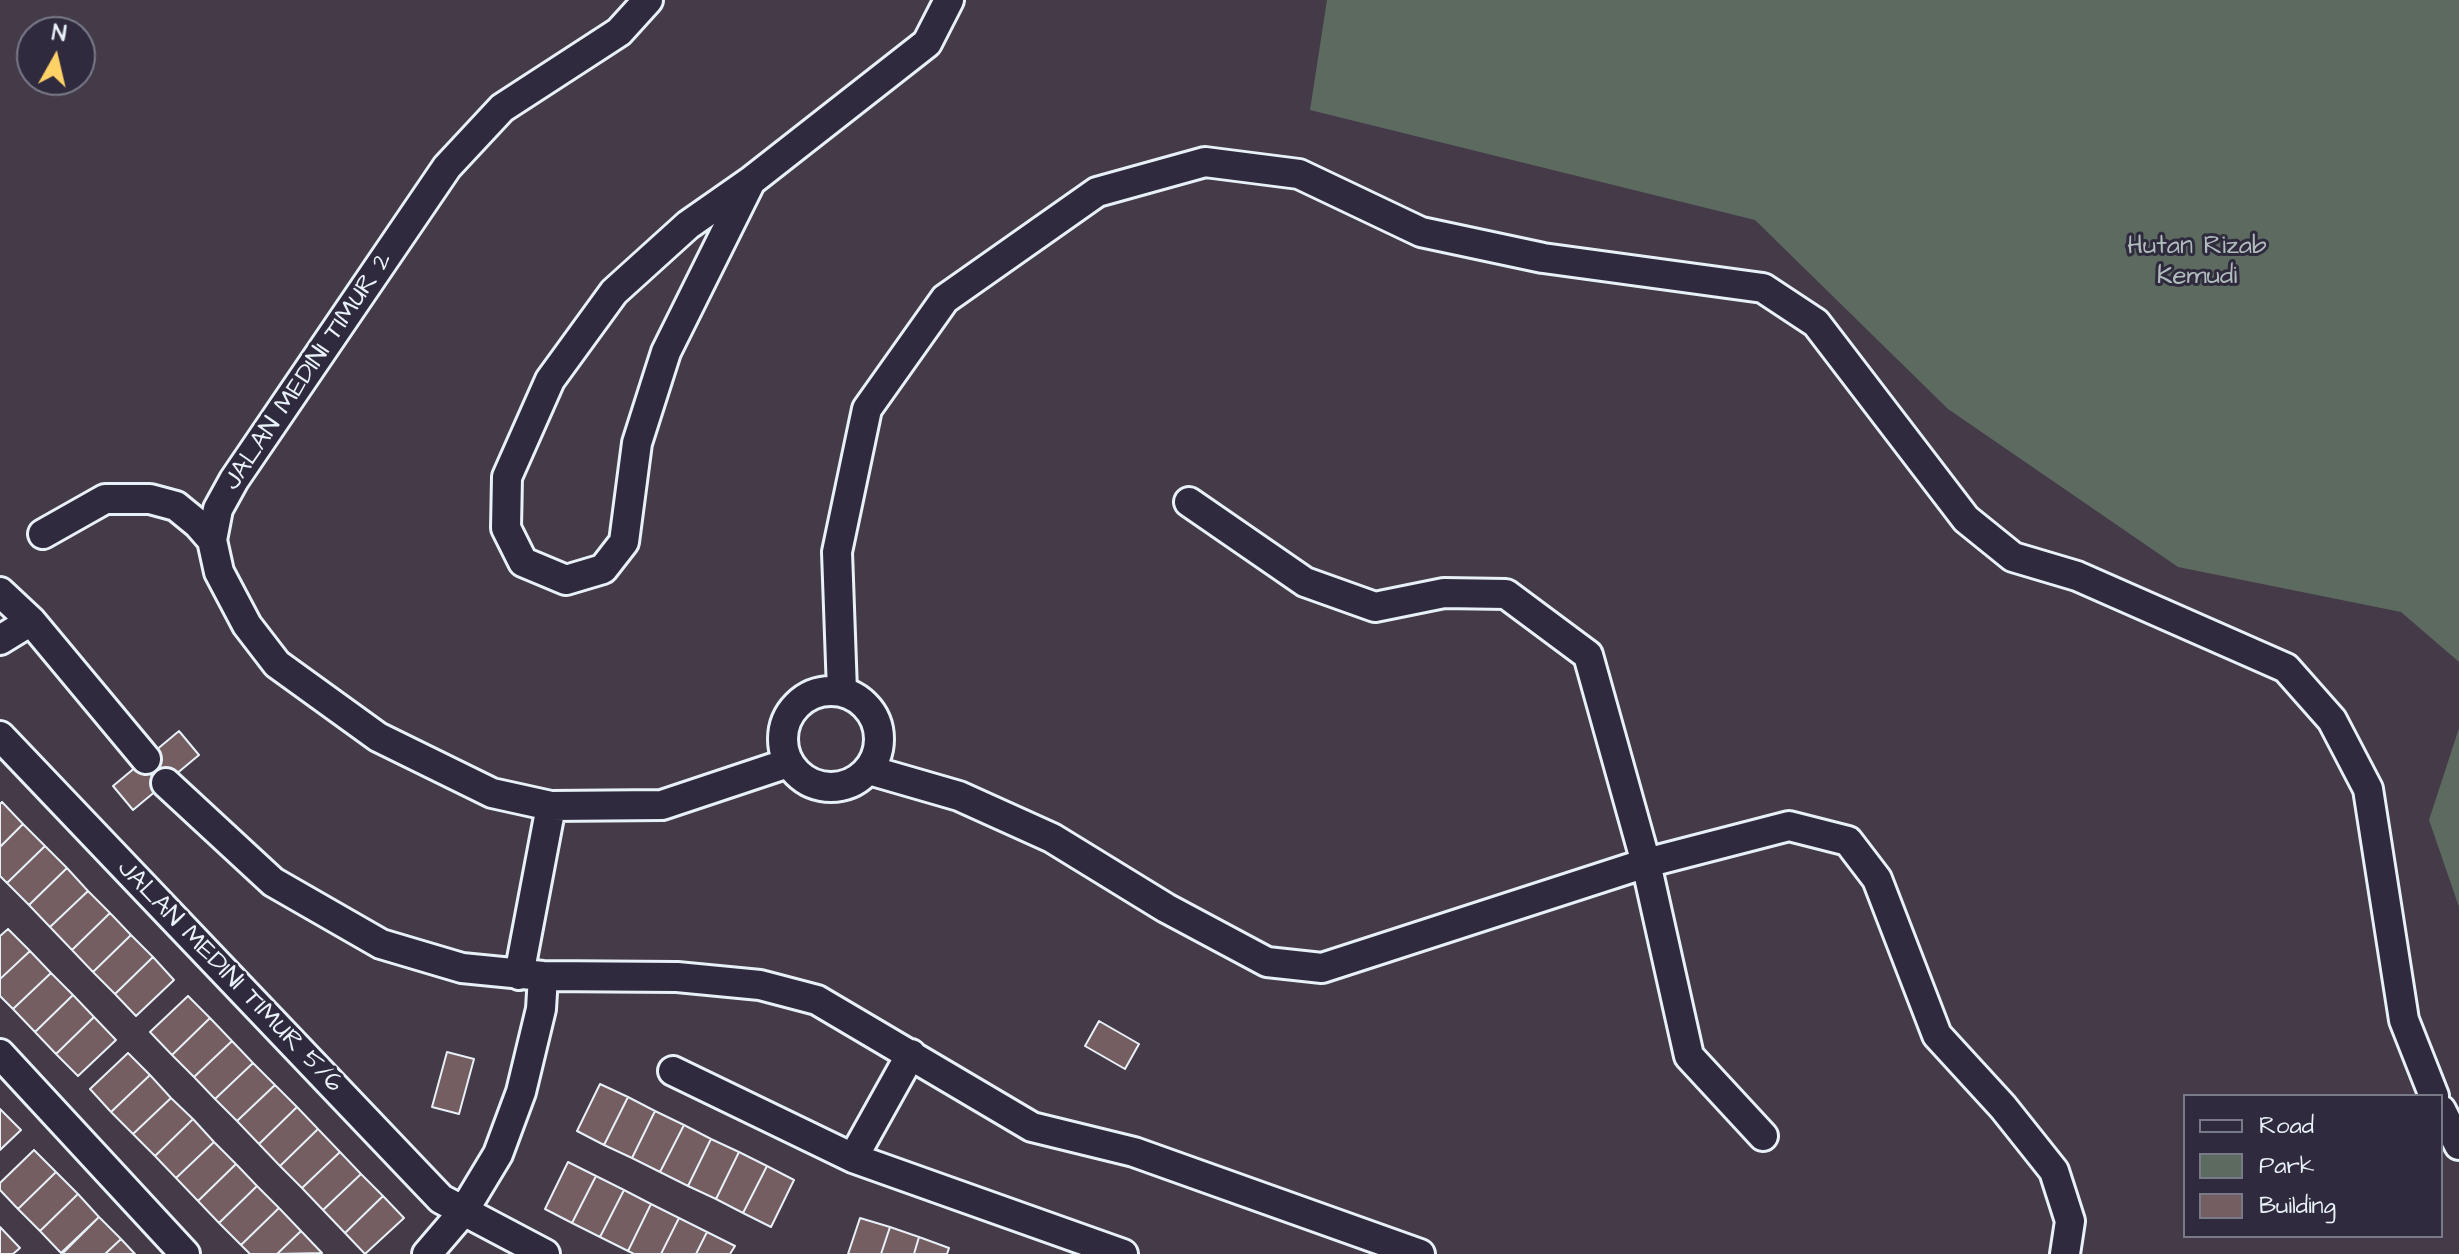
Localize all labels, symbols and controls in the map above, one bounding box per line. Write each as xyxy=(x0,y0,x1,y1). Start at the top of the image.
north arrow xyxy=(16,16,96,96)
text: N xyxy=(50,17,68,50)
park label: Hutan Rizab Kemudi xyxy=(2127,232,2267,294)
street label: JALAN MEDINI TIMUR 2 xyxy=(218,247,400,497)
street label: JALAN MEDINI TIMUR 5/6 xyxy=(109,854,349,1100)
legend xyxy=(2183,1094,2443,1238)
text: Road xyxy=(2259,1109,2314,1143)
text: Park xyxy=(2259,1149,2315,1183)
text: Building xyxy=(2259,1189,2336,1223)

